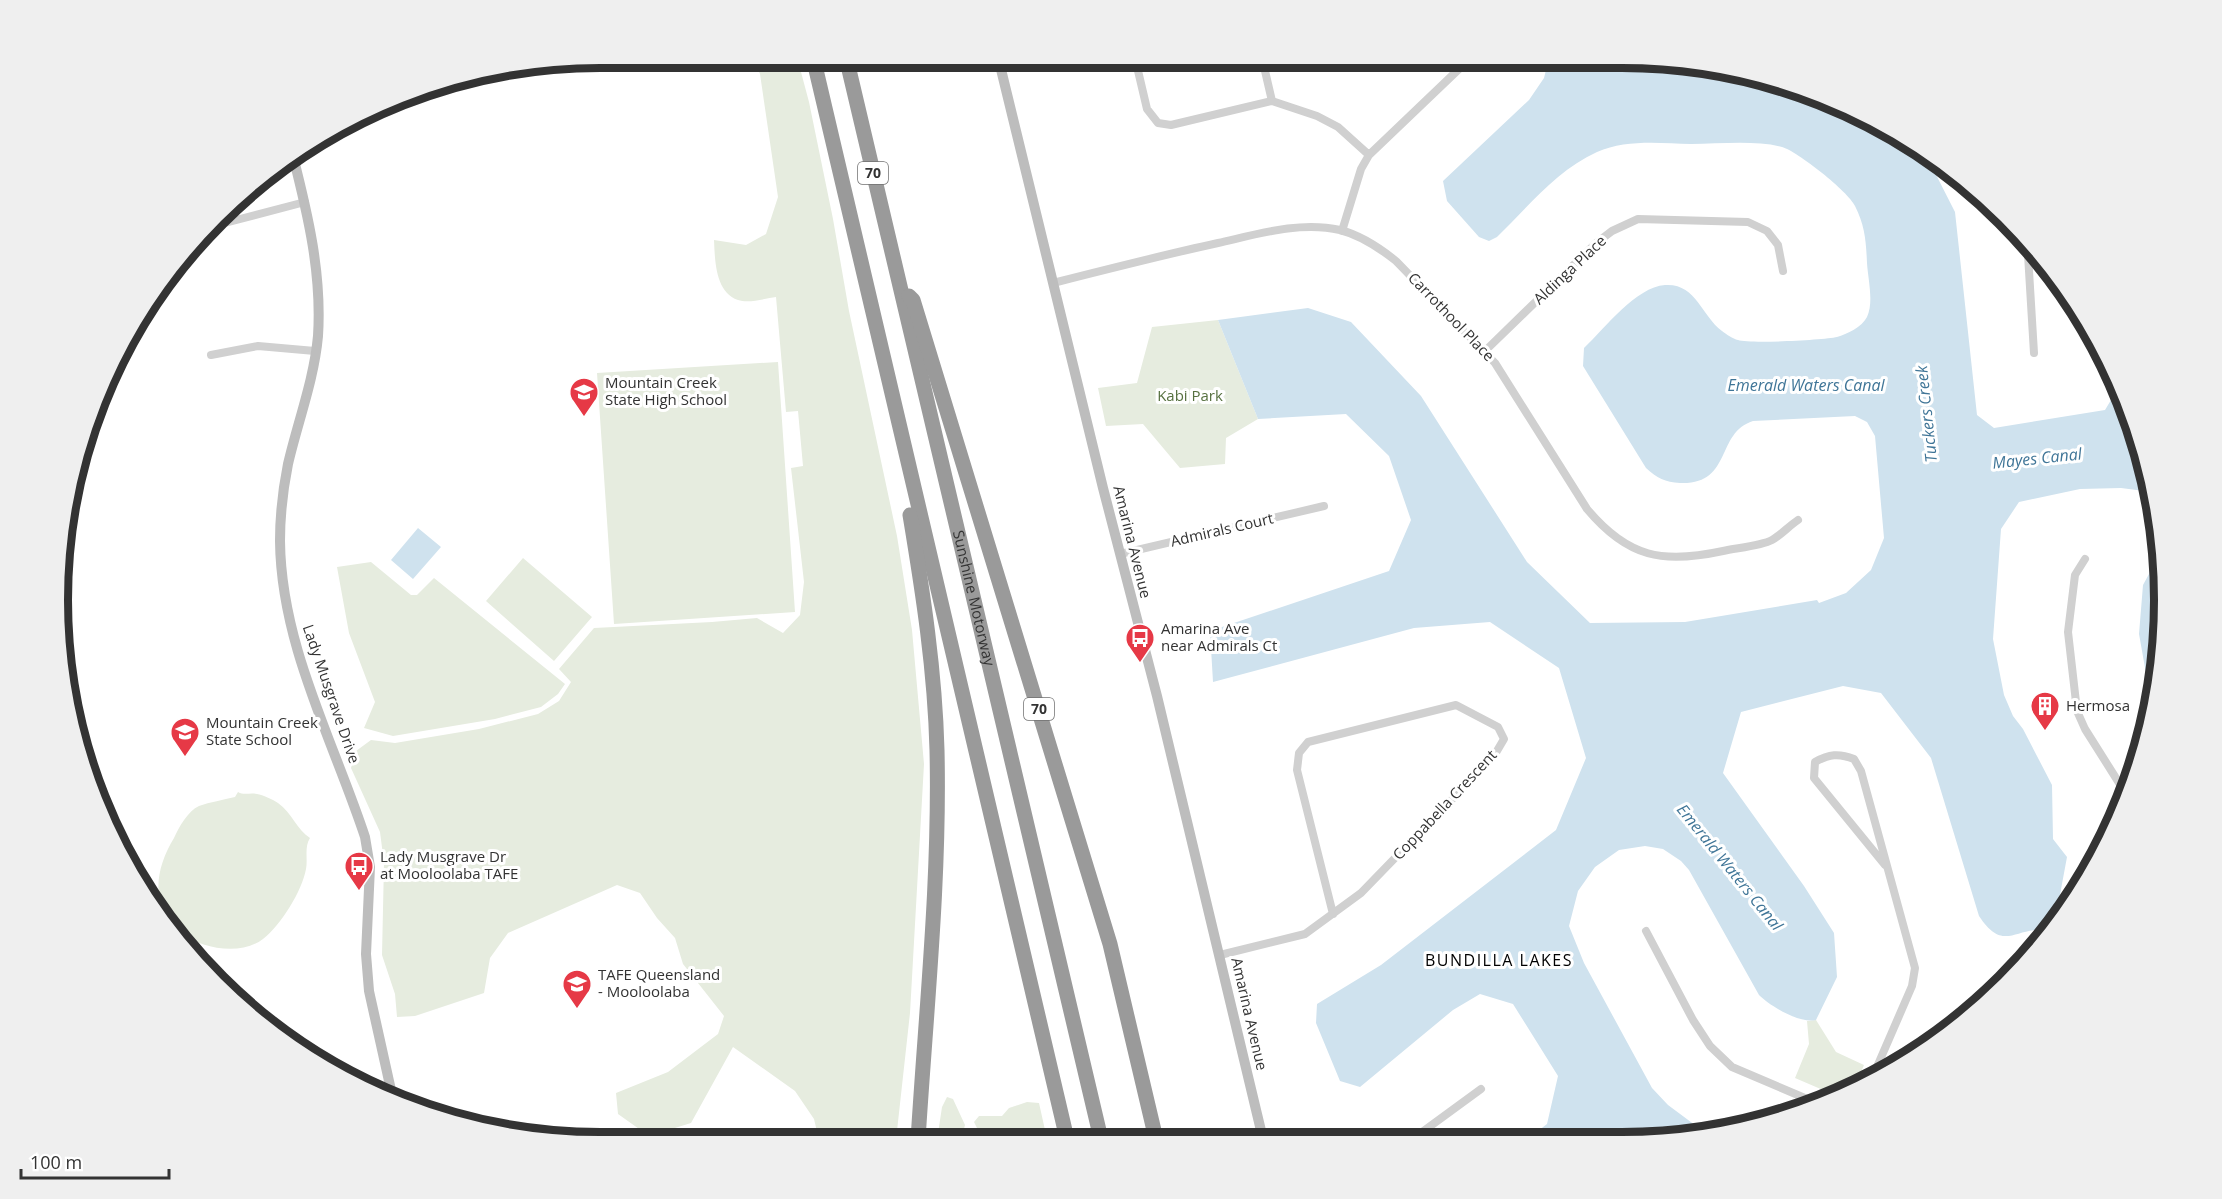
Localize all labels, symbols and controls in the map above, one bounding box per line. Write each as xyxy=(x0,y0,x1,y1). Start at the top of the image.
road number: 70 xyxy=(858,162,888,184)
street label: Aldinga Place xyxy=(1529,230,1610,308)
street label: Carrothool Place xyxy=(1404,268,1499,365)
water label: Tuckers Creek xyxy=(1910,363,1942,463)
place label: Mountain Creek State High School xyxy=(605,372,727,409)
water label: Emerald Waters Canal xyxy=(1727,374,1885,396)
school or university icon: Mountain Creek State High School xyxy=(568,376,600,418)
park label: Kabi Park xyxy=(1157,385,1223,405)
water label: Mayes Canal xyxy=(1991,442,2084,474)
street label: Amarina Avenue xyxy=(1109,483,1157,600)
street label: Admirals Court xyxy=(1168,507,1275,551)
street label: Sunshine Motorway xyxy=(949,528,1000,668)
place label: Amarina Ave near Admirals Ct xyxy=(1161,618,1277,655)
street label: Lady Musgrave Drive xyxy=(299,622,365,766)
bus stop icon: Amarina Ave near Admirals Ct xyxy=(1124,622,1156,664)
building icon: Hermosa xyxy=(2029,690,2061,732)
place label: Hermosa xyxy=(2066,695,2130,715)
road number: 70 xyxy=(1024,698,1054,720)
place label: Mountain Creek State School xyxy=(206,712,318,749)
school or university icon: Mountain Creek State School xyxy=(169,716,201,758)
street label: Coppabella Crescent xyxy=(1388,745,1501,864)
water label: Emerald Waters Canal xyxy=(1672,799,1789,936)
place label: Lady Musgrave Dr at Mooloolaba TAFE xyxy=(380,846,518,883)
bus stop icon: Lady Musgrave Dr at Mooloolaba TAFE xyxy=(343,850,375,892)
district label: BUNDILLA LAKES xyxy=(1425,949,1573,971)
street label: Amarina Avenue xyxy=(1227,955,1273,1072)
place label: TAFE Queensland - Mooloolaba xyxy=(598,964,720,1001)
school or university icon: TAFE Queensland - Mooloolaba xyxy=(561,968,593,1010)
scale bar xyxy=(21,1142,170,1180)
text: 100 m xyxy=(30,1150,82,1174)

